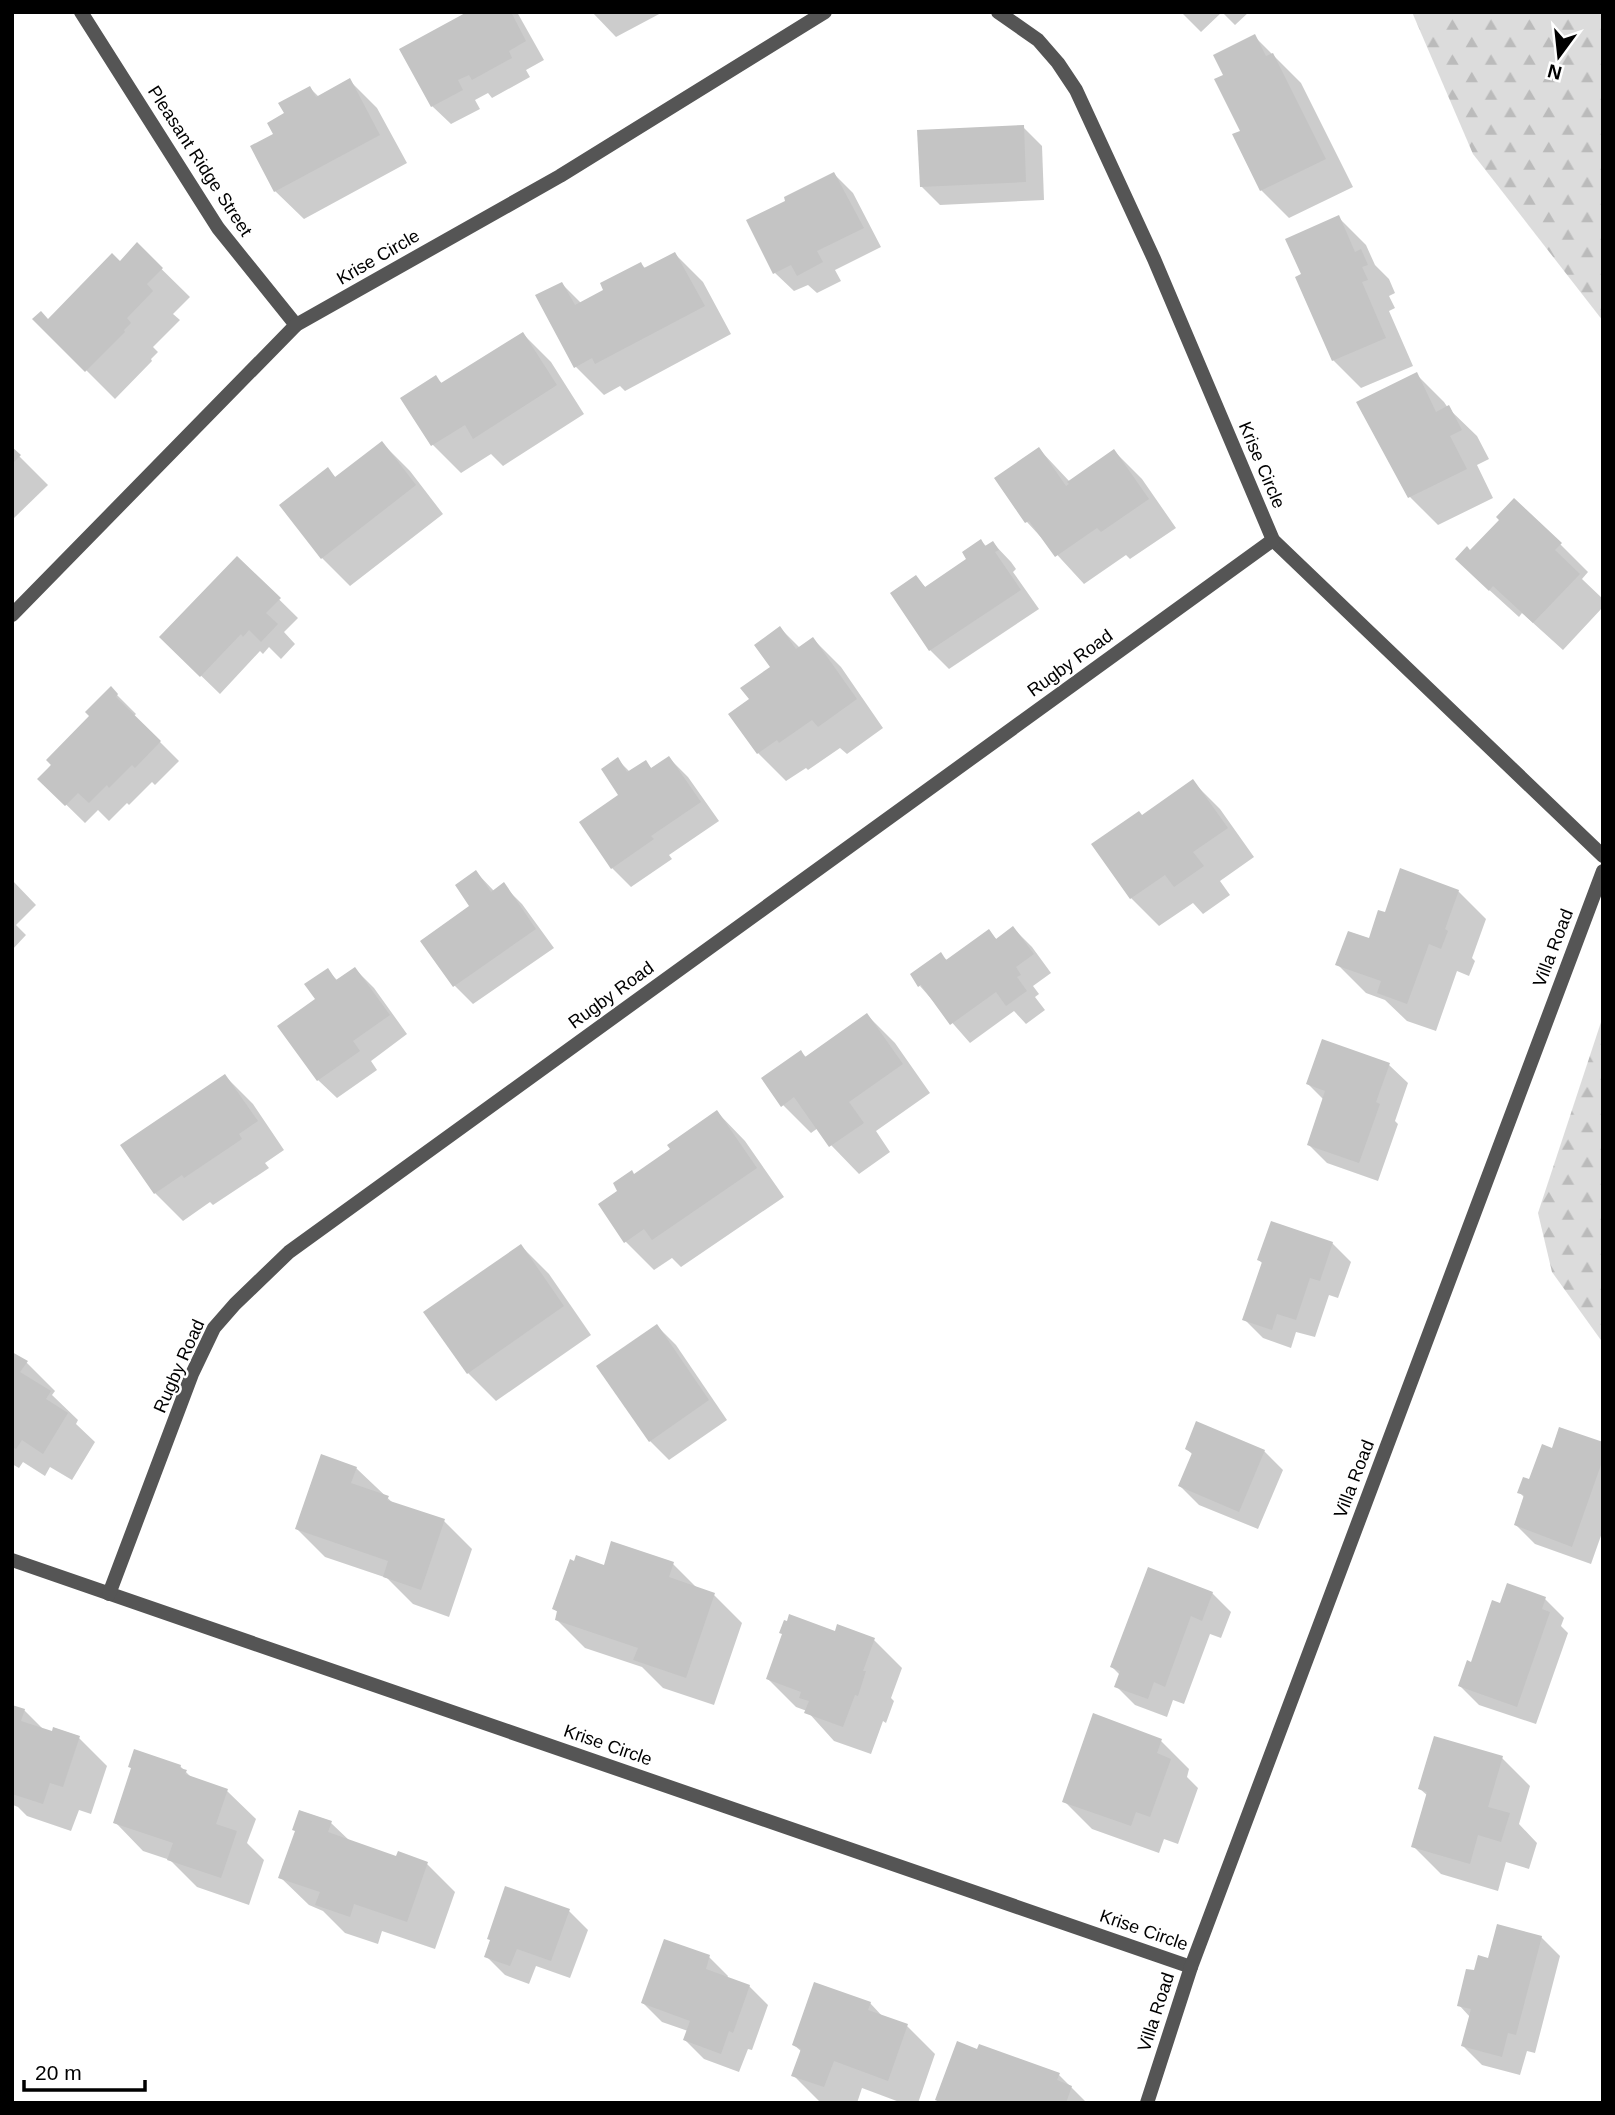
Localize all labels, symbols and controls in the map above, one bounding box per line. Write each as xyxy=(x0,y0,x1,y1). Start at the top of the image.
north arrow xyxy=(1524,21,1594,91)
text: N xyxy=(1545,60,1564,84)
street label: Pleasant Ridge Street xyxy=(144,82,256,240)
street label: Krise Circle xyxy=(333,225,423,289)
street label: Krise Circle xyxy=(1235,419,1289,511)
street label: Rugby Road xyxy=(1024,625,1116,701)
street label: Villa Road xyxy=(1529,906,1577,990)
street label: Rugby Road xyxy=(565,957,657,1033)
street label: Rugby Road xyxy=(150,1316,208,1416)
street label: Villa Road xyxy=(1330,1437,1378,1521)
street label: Krise Circle xyxy=(561,1721,655,1769)
street label: Krise Circle xyxy=(1097,1906,1191,1954)
street label: Villa Road xyxy=(1134,1970,1178,2054)
scale bar xyxy=(24,2048,145,2092)
text: 20 m xyxy=(35,2061,82,2084)

